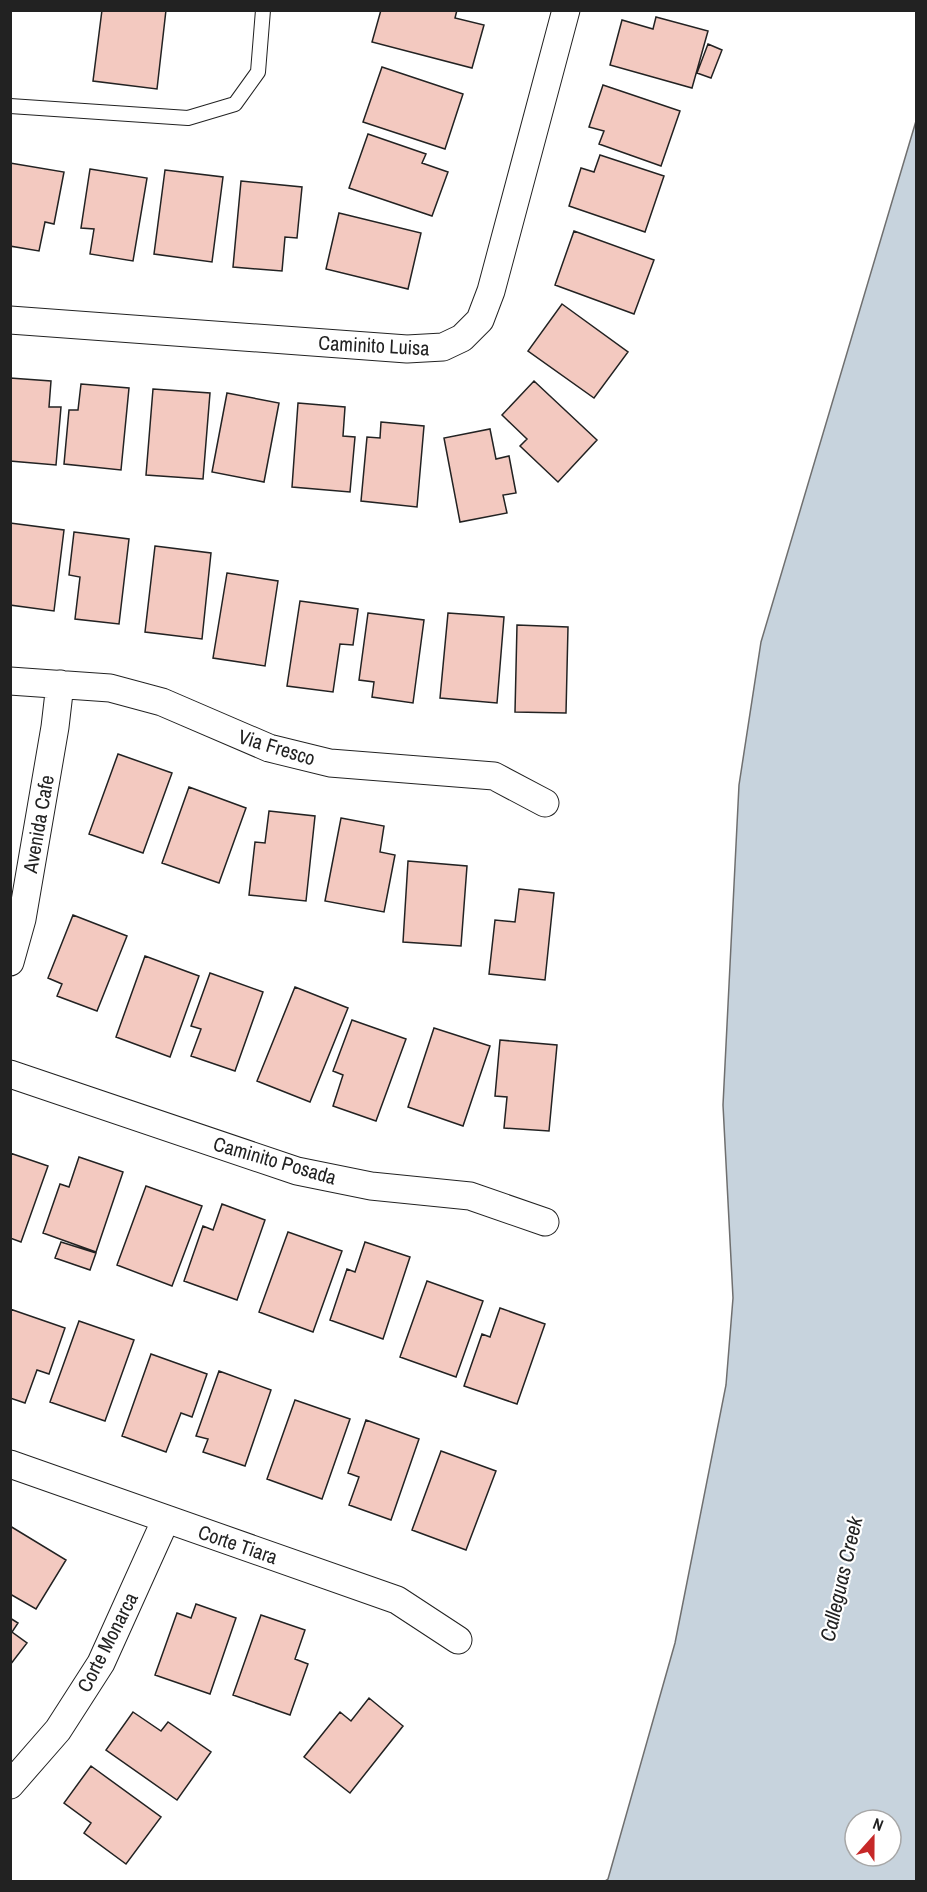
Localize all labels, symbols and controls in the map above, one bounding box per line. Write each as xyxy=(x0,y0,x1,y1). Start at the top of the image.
street label: Caminito Luisa xyxy=(318,329,430,361)
street label: Via Fresco xyxy=(235,723,319,771)
street label: Avenida Cafe xyxy=(16,773,60,876)
street label: Caminito Posada xyxy=(210,1130,340,1190)
water label: Calleguas Creek xyxy=(813,1512,870,1644)
street label: Corte Tiara xyxy=(195,1518,281,1570)
street label: Corte Monarca xyxy=(70,1588,144,1696)
north arrow xyxy=(843,1808,903,1868)
text: N xyxy=(870,1812,887,1836)

